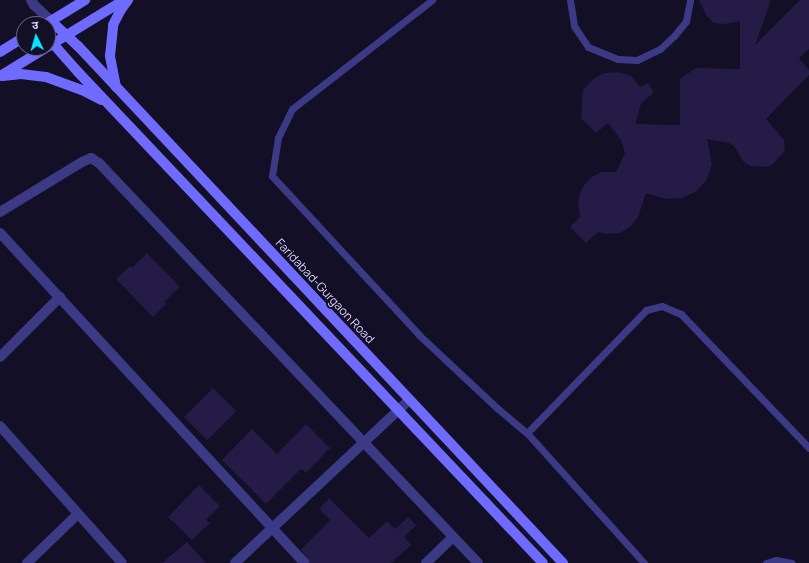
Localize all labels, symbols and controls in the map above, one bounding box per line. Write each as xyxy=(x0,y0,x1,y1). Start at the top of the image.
north arrow xyxy=(16,16,56,56)
text: उ xyxy=(31,17,39,32)
street label: Faridabad-Gurgaon Road xyxy=(273,236,377,346)

